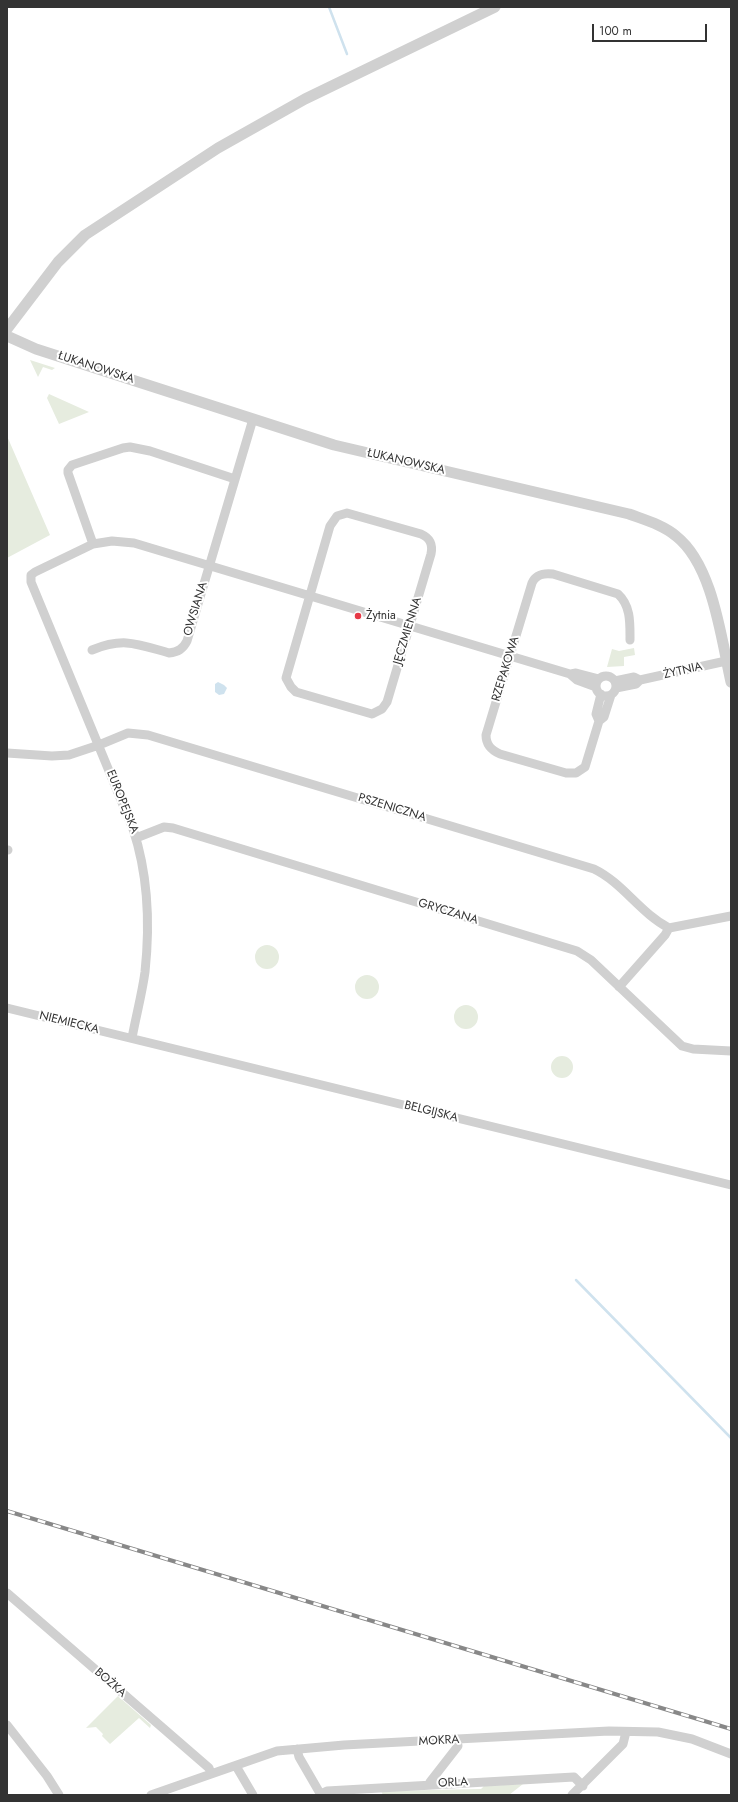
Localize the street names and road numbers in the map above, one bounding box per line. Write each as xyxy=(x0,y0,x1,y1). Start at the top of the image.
street label: ŁUKANOWSKA xyxy=(56,349,136,387)
street label: ŁUKANOWSKA xyxy=(366,446,446,478)
street label: OWSIANA xyxy=(181,580,211,638)
street label: JĘCZMIENNA xyxy=(391,596,425,666)
street label: RZEPAKOWA xyxy=(489,635,523,703)
street label: ŻYTNIA xyxy=(662,660,704,682)
street label: EUROPEJSKA xyxy=(103,768,141,836)
street label: PSZENICZNA xyxy=(356,791,428,825)
street label: GRYCZANA xyxy=(416,896,480,928)
street label: NIEMIECKA xyxy=(38,1009,100,1037)
street label: BELGIJSKA xyxy=(403,1098,459,1126)
street label: BOŻKA xyxy=(91,1665,129,1701)
street label: MOKRA xyxy=(418,1733,460,1749)
street label: ORLA xyxy=(438,1775,468,1791)

